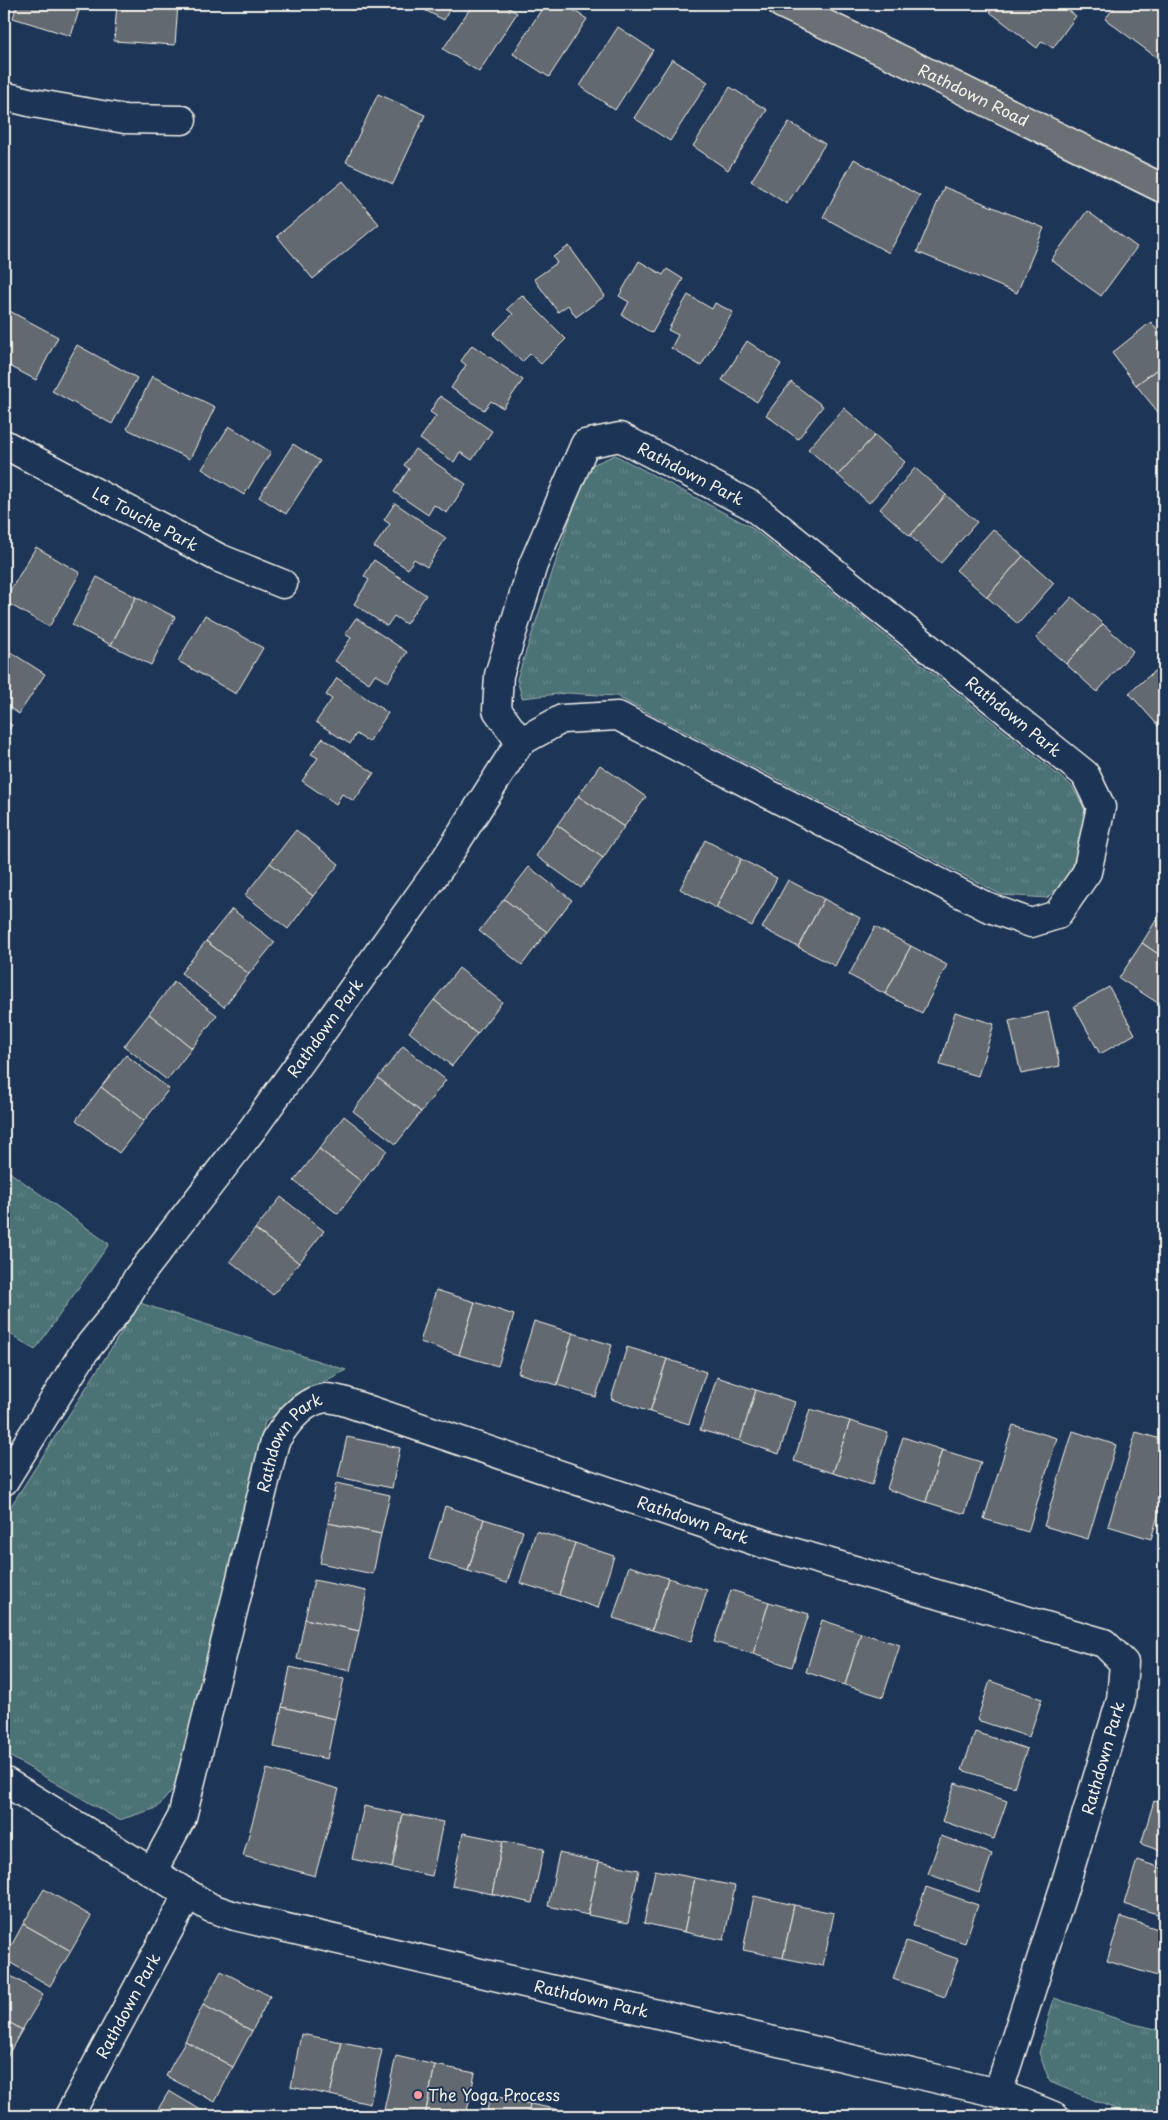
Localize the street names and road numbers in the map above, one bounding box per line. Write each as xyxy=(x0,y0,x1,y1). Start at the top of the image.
street label: Rathdown Road xyxy=(914,57,1033,132)
street label: Rathdown Park xyxy=(634,435,749,511)
street label: La Touche Park xyxy=(88,480,204,556)
street label: Rathdown Park xyxy=(961,670,1068,762)
street label: Rathdown Park xyxy=(280,972,368,1082)
street label: Rathdown Park xyxy=(250,1386,325,1495)
street label: Rathdown Park xyxy=(634,1489,753,1549)
street label: Rathdown Park xyxy=(1074,1698,1130,1817)
street label: Rathdown Park xyxy=(89,1948,166,2063)
street label: Rathdown Park xyxy=(532,1973,652,2023)

